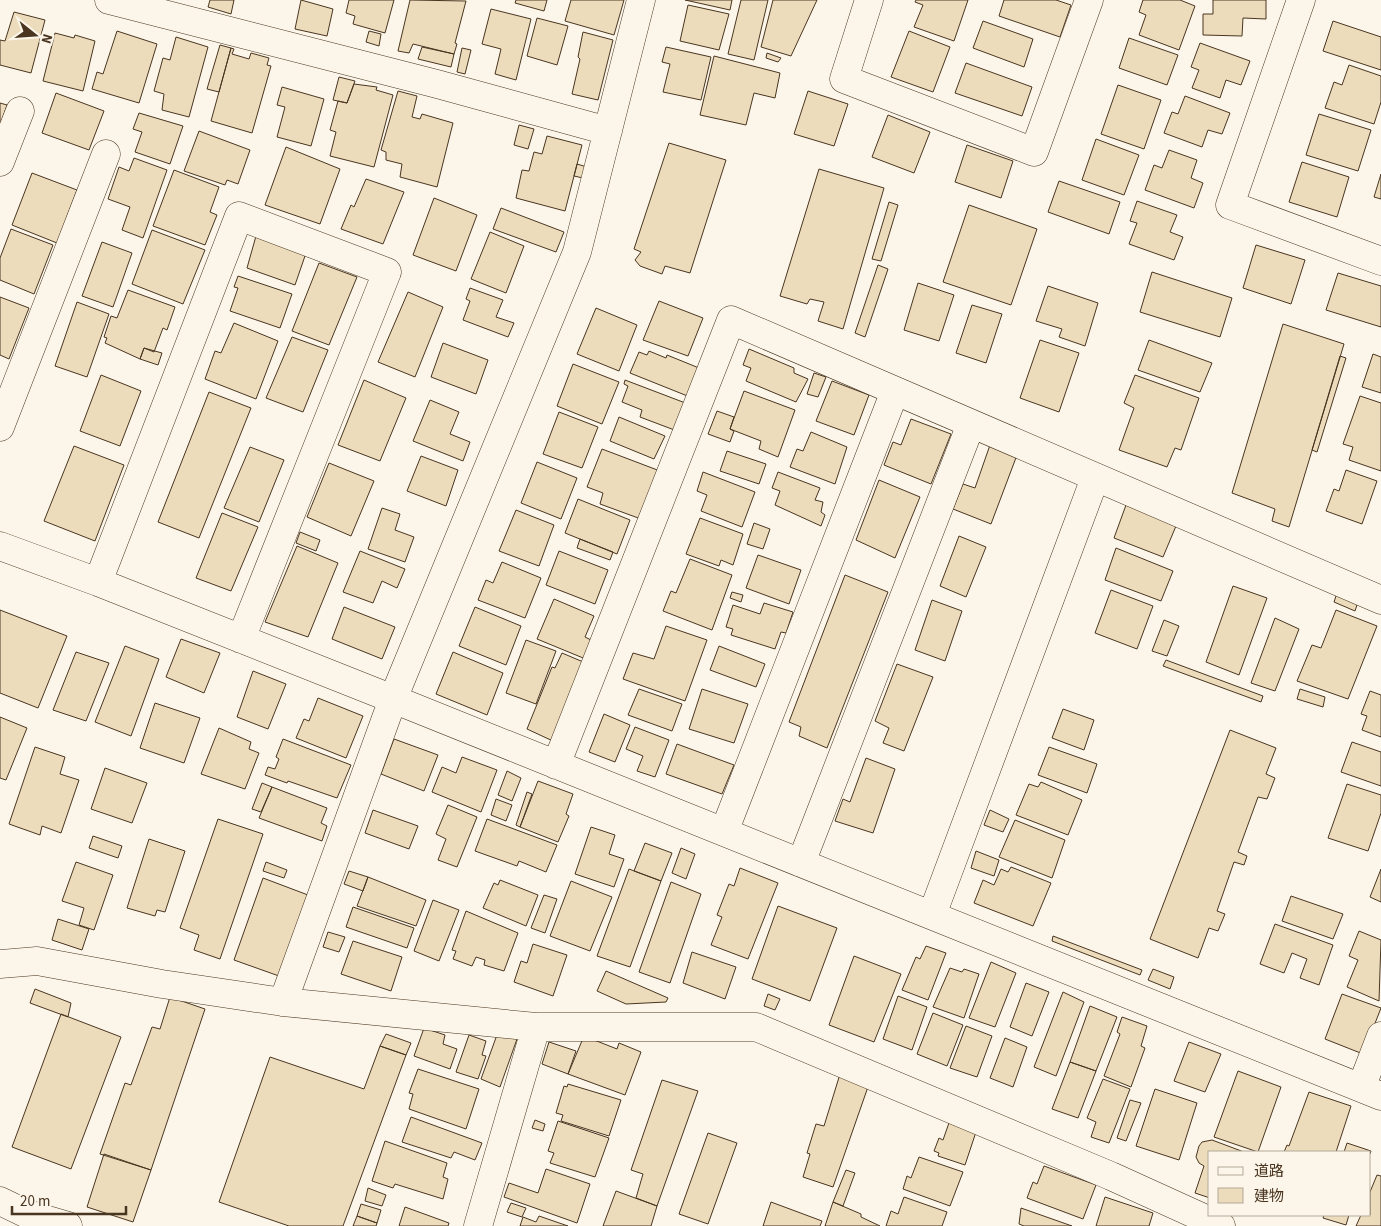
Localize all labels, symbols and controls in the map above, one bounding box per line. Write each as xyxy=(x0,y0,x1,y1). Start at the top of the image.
north arrow xyxy=(10,10,60,60)
text: N xyxy=(36,31,57,46)
legend xyxy=(1208,1151,1371,1216)
text: 道路 xyxy=(1254,1161,1284,1182)
scale bar xyxy=(12,1184,126,1216)
text: 建物 xyxy=(1254,1186,1284,1207)
text: 20 m xyxy=(20,1191,50,1212)

